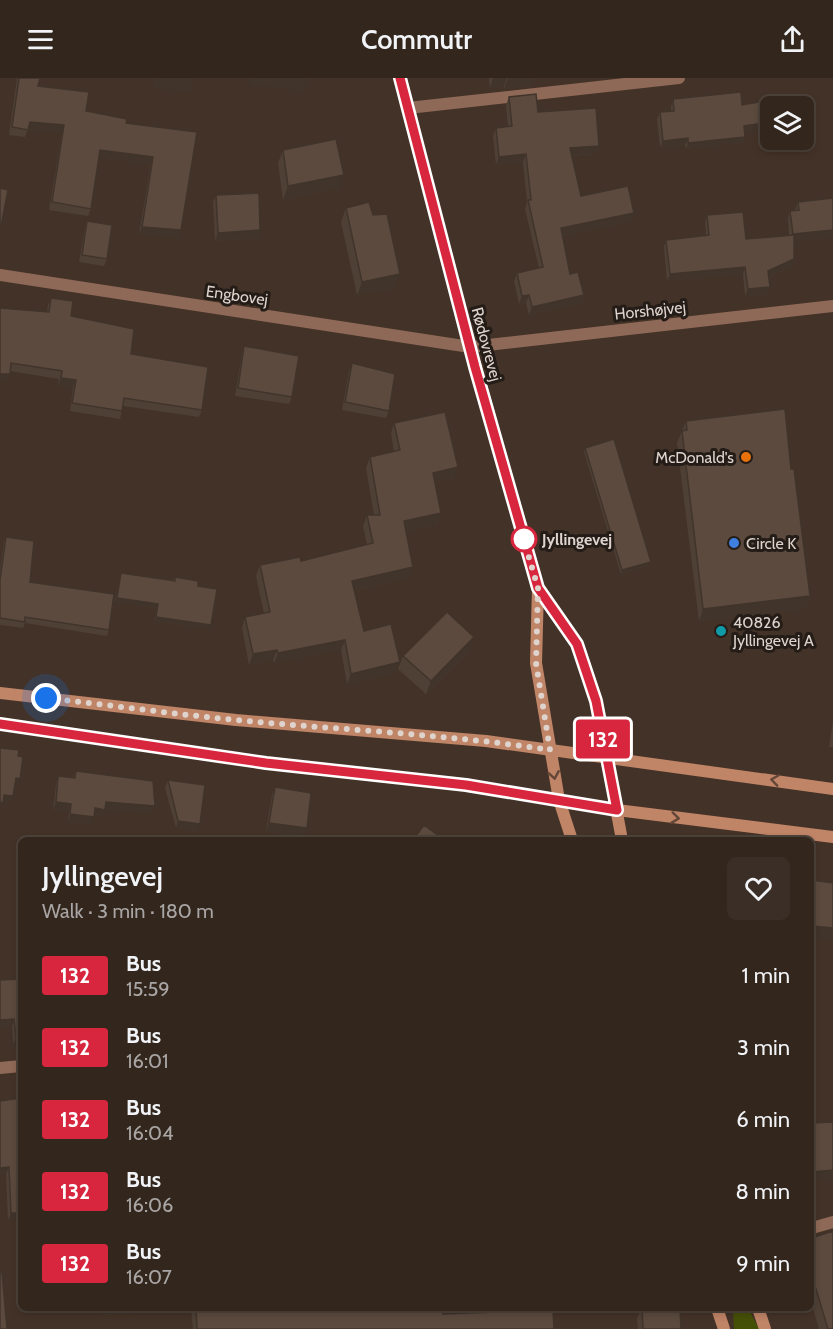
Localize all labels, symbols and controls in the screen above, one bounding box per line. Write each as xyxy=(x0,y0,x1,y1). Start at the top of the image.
icon: menu xyxy=(24,23,57,56)
text: Commutr xyxy=(361,23,472,56)
icon: share xyxy=(776,23,809,56)
map controls xyxy=(760,96,814,150)
button: layers xyxy=(760,96,814,150)
street label: Engbovej xyxy=(205,282,269,309)
street label: Horshøjvej xyxy=(613,297,687,324)
street label: Rødovrevej xyxy=(468,305,506,383)
place label: McDonald's xyxy=(655,448,734,467)
marker: McDonald's xyxy=(739,450,753,464)
marker: Jyllingevej xyxy=(511,526,537,552)
place label: Jyllingevej xyxy=(541,530,612,549)
place label: Circle K xyxy=(746,534,796,553)
marker: Circle K xyxy=(727,536,741,550)
place label: 40826 Jyllingevej A xyxy=(732,613,814,650)
marker: 40826 Jyllingevej A xyxy=(714,624,728,638)
your location xyxy=(31,683,61,713)
line badge: 132 xyxy=(568,720,638,758)
text: 132 xyxy=(588,727,618,752)
one-way arrow xyxy=(547,770,560,780)
one-way arrow xyxy=(770,775,780,787)
one-way arrow xyxy=(671,811,680,824)
button: heart xyxy=(727,857,790,920)
text: Jyllingevej xyxy=(42,859,163,893)
text: Walk · 3 min · 180 m xyxy=(42,899,214,923)
text: Bus xyxy=(126,950,161,977)
text: 1 min xyxy=(742,962,790,989)
text: 132 xyxy=(60,963,90,988)
text: 15:59 xyxy=(126,977,170,1001)
text: Bus xyxy=(126,1022,161,1049)
text: 3 min xyxy=(737,1034,790,1061)
text: 132 xyxy=(60,1035,90,1060)
text: 16:01 xyxy=(126,1049,169,1073)
text: Bus xyxy=(126,1094,161,1121)
text: 6 min xyxy=(736,1106,790,1133)
text: 132 xyxy=(60,1107,90,1132)
text: 16:04 xyxy=(126,1121,174,1145)
text: Bus xyxy=(126,1166,161,1193)
text: 8 min xyxy=(735,1178,790,1205)
text: 132 xyxy=(60,1179,90,1204)
text: 16:06 xyxy=(126,1193,173,1217)
text: Bus xyxy=(126,1238,161,1265)
text: 9 min xyxy=(736,1250,790,1277)
text: 132 xyxy=(60,1251,90,1276)
text: 16:07 xyxy=(126,1265,172,1289)

